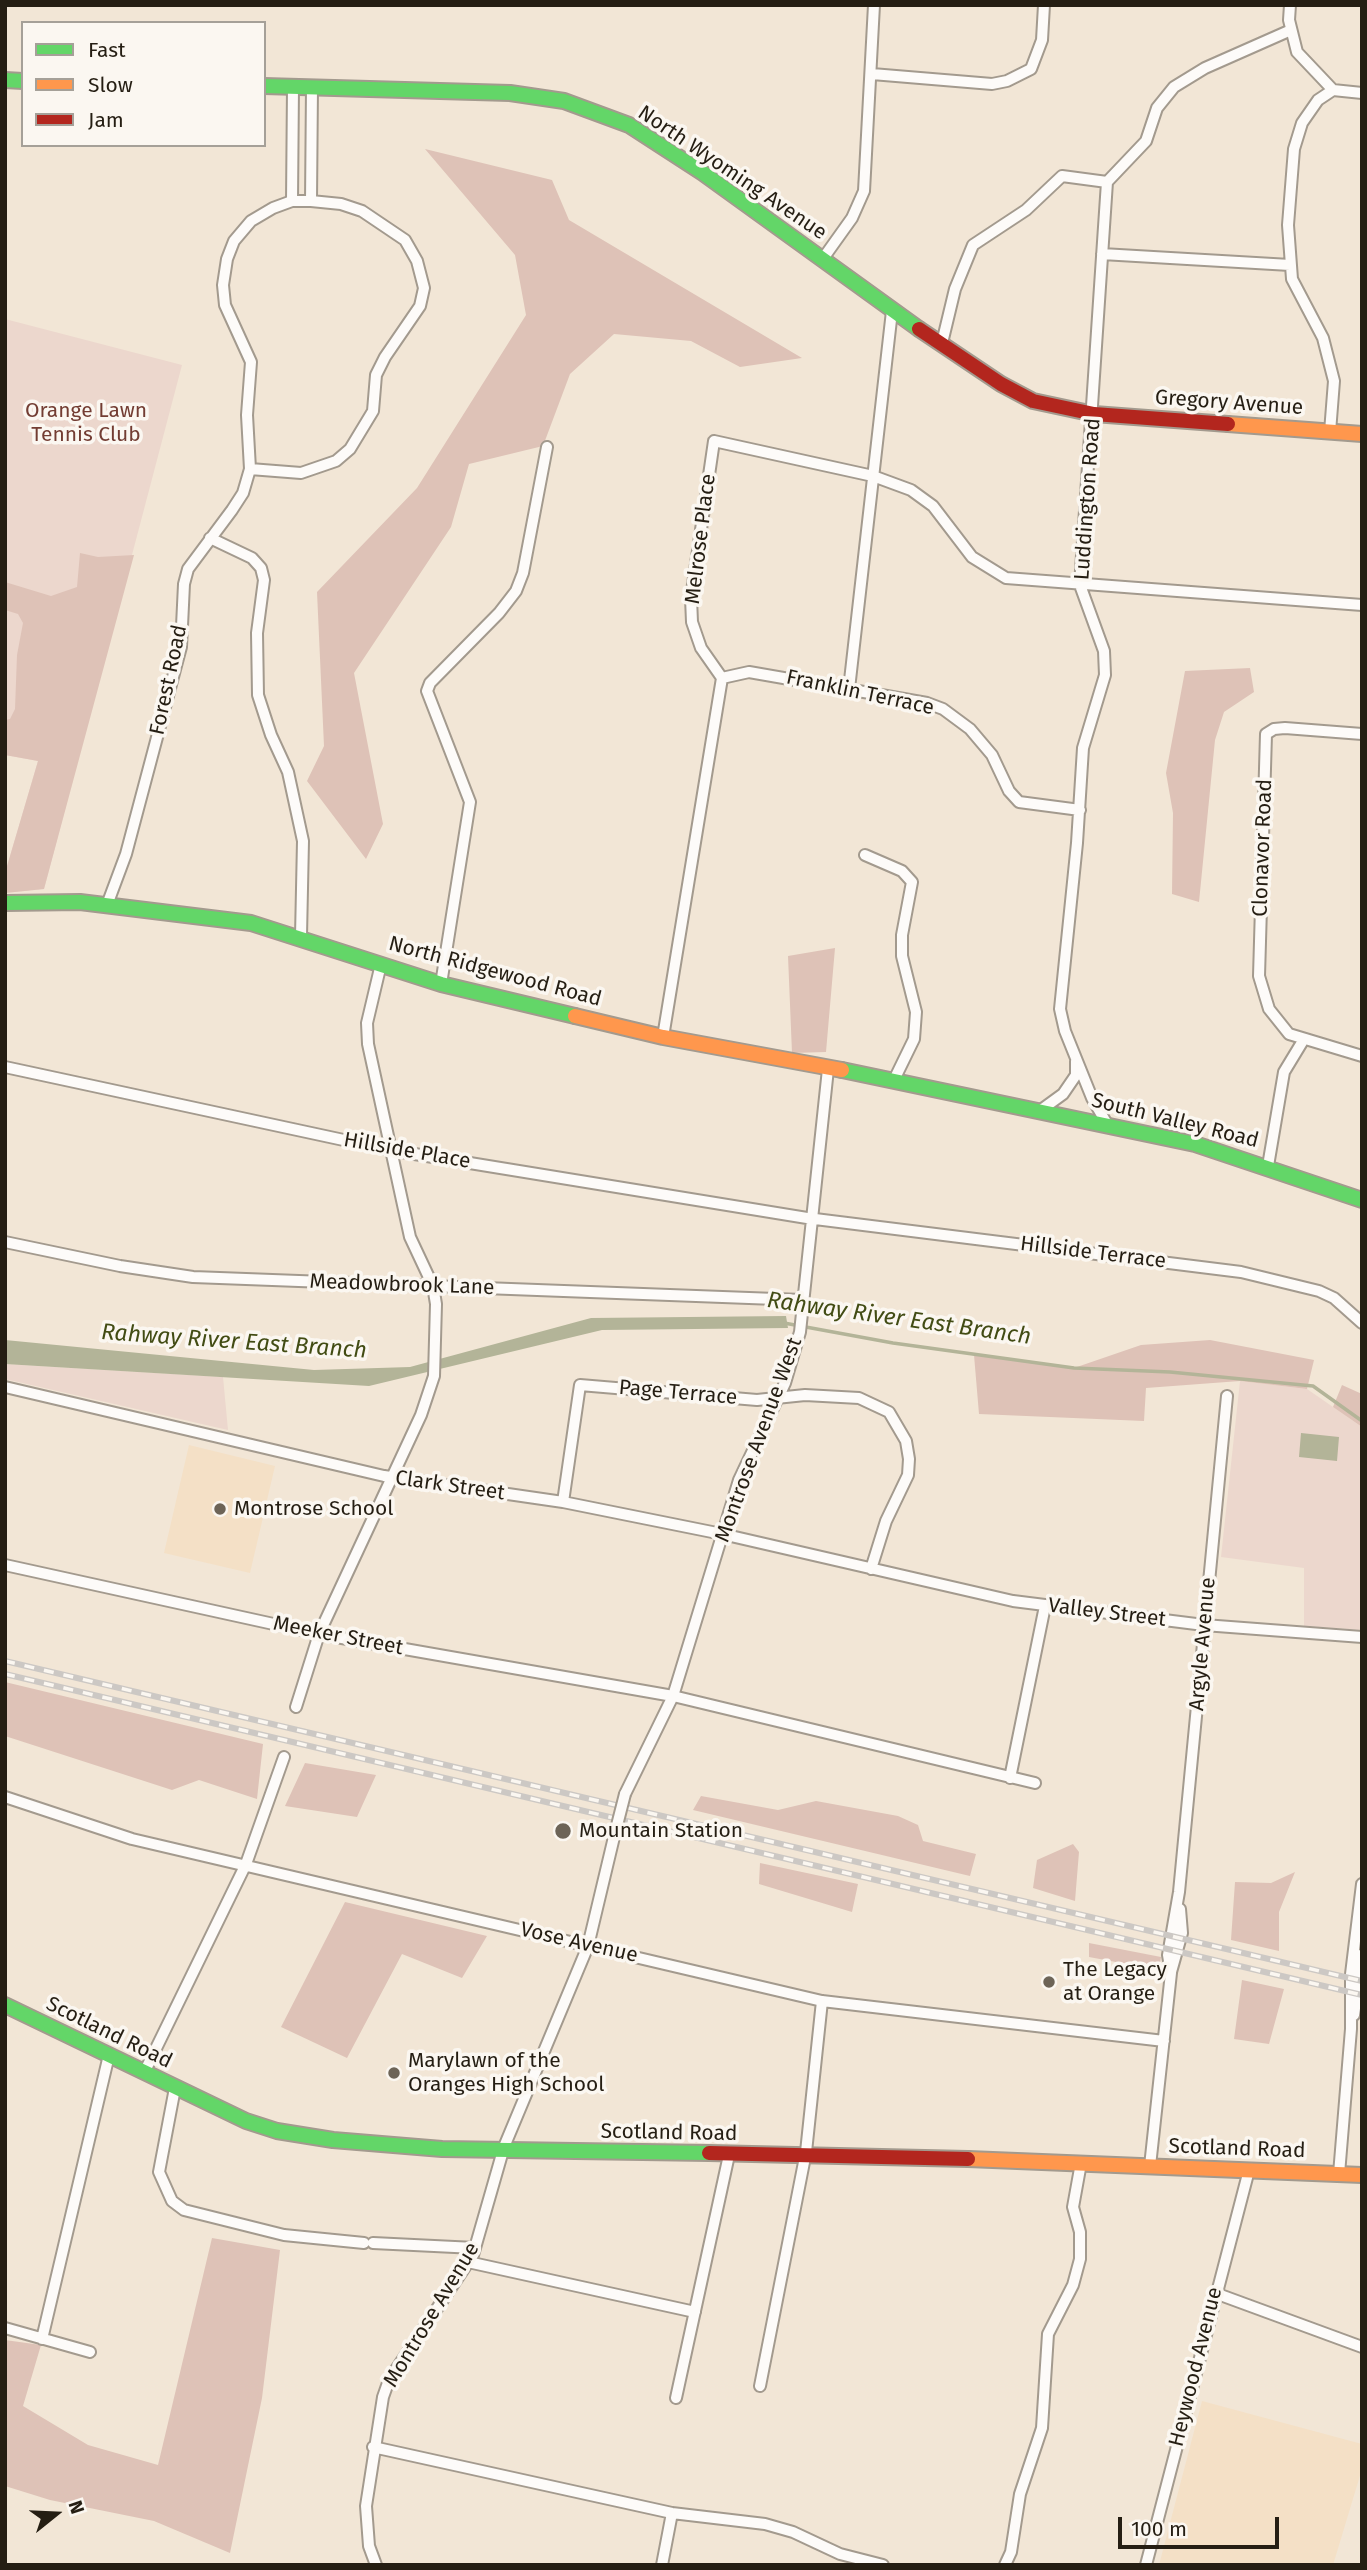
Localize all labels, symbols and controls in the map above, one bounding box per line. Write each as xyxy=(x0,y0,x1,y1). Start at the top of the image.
legend xyxy=(21,21,266,147)
text: Fast xyxy=(88,37,126,63)
text: Slow xyxy=(88,72,133,98)
street label: North Wyoming Avenue xyxy=(633,100,831,246)
text: Jam xyxy=(88,107,124,133)
street label: Gregory Avenue xyxy=(1154,385,1304,421)
park label: Orange Lawn Tennis Club xyxy=(25,398,147,448)
street label: Luddington Road xyxy=(1070,417,1106,581)
street label: Melrose Place xyxy=(681,472,721,606)
street label: Forest Road xyxy=(145,623,193,737)
street label: Franklin Terrace xyxy=(784,665,936,721)
street label: Clonavor Road xyxy=(1248,779,1278,917)
street label: North Ridgewood Road xyxy=(386,931,604,1013)
street label: South Valley Road xyxy=(1089,1088,1261,1154)
street label: Hillside Place xyxy=(342,1127,472,1175)
street label: Hillside Terrace xyxy=(1019,1232,1167,1274)
street label: Meadowbrook Lane xyxy=(309,1269,495,1301)
water label: Rahway River East Branch xyxy=(765,1287,1033,1351)
water label: Rahway River East Branch xyxy=(100,1319,368,1365)
street label: Montrose Avenue West xyxy=(710,1334,808,1546)
street label: Page Terrace xyxy=(618,1375,738,1411)
street label: Clark Street xyxy=(394,1466,506,1506)
place label: Montrose School xyxy=(234,1496,394,1522)
marker: Montrose School xyxy=(212,1501,228,1517)
street label: Argyle Avenue xyxy=(1185,1576,1221,1712)
street label: Valley Street xyxy=(1047,1593,1167,1633)
street label: Meeker Street xyxy=(271,1611,405,1661)
place label: Mountain Station xyxy=(579,1818,743,1844)
marker: Mountain Station xyxy=(553,1821,573,1841)
street label: Vose Avenue xyxy=(518,1917,640,1969)
place label: The Legacy at Orange xyxy=(1063,1957,1167,2007)
marker: The Legacy at Orange xyxy=(1041,1974,1057,1990)
street label: Scotland Road xyxy=(42,1992,176,2074)
place label: Marylawn of the Oranges High School xyxy=(408,2048,604,2098)
marker: Marylawn of the Oranges High School xyxy=(386,2065,402,2081)
street label: Scotland Road xyxy=(600,2119,738,2147)
street label: Scotland Road xyxy=(1168,2134,1306,2164)
street label: Montrose Avenue xyxy=(379,2238,485,2392)
street label: Heywood Avenue xyxy=(1164,2285,1228,2449)
north arrow xyxy=(21,2479,91,2549)
text: N xyxy=(64,2498,89,2517)
scale bar xyxy=(1122,2504,1283,2548)
text: 100 m xyxy=(1131,2516,1187,2542)

